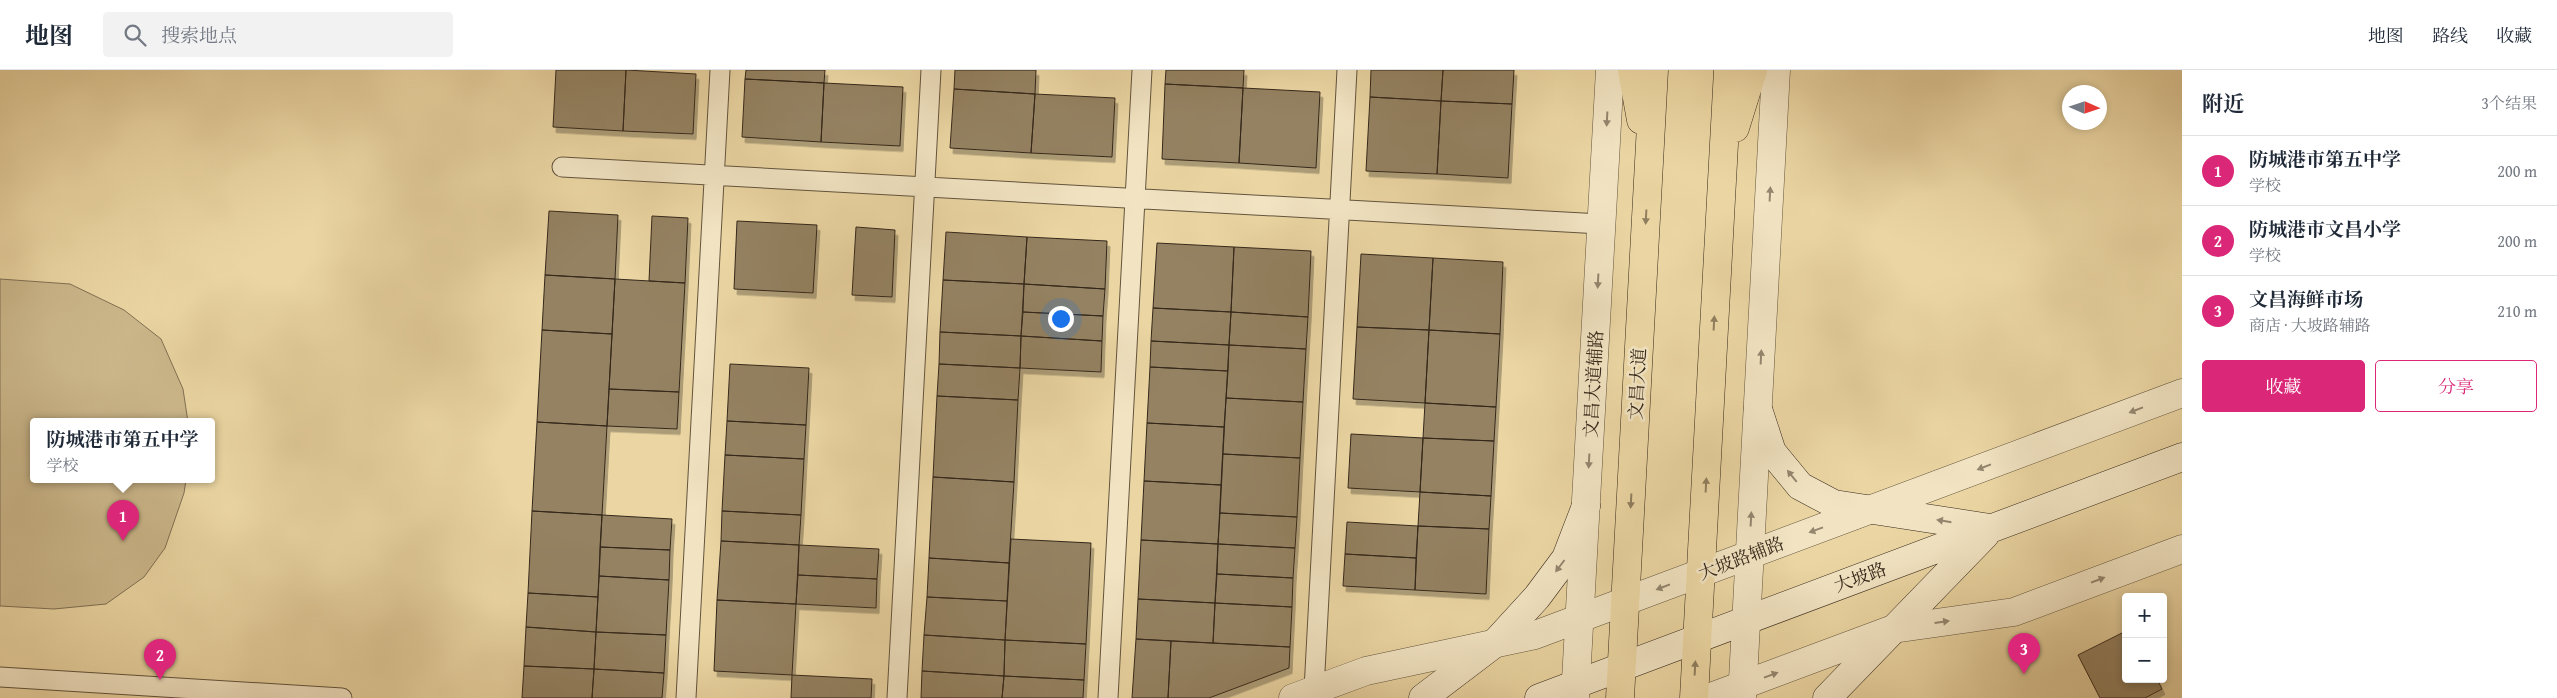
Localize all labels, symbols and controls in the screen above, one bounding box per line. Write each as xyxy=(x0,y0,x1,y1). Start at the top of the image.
search box xyxy=(103,12,453,57)
text: 地图 xyxy=(25,18,73,53)
icon: search xyxy=(121,21,149,49)
text: 搜索地点 xyxy=(161,21,237,49)
text: 地图 xyxy=(2368,22,2404,49)
text: 路线 xyxy=(2432,22,2468,49)
text: 收藏 xyxy=(2496,22,2532,49)
north arrow xyxy=(2062,85,2107,130)
text: 附近 xyxy=(2202,88,2244,119)
text: 3个结果 xyxy=(2481,91,2537,115)
one-way arrow xyxy=(1603,111,1611,127)
text: 防城港市第五中学 xyxy=(2249,145,2401,173)
text: 1 xyxy=(2214,159,2222,183)
text: 200 m xyxy=(2497,159,2537,183)
text: 学校 xyxy=(2249,173,2281,197)
one-way arrow xyxy=(1766,186,1774,202)
one-way arrow xyxy=(1642,209,1650,225)
text: 防城港市文昌小学 xyxy=(2249,215,2401,243)
text: 2 xyxy=(2214,229,2222,253)
text: 200 m xyxy=(2497,229,2537,253)
text: 学校 xyxy=(2249,243,2281,267)
one-way arrow xyxy=(1594,273,1602,289)
text: 文昌海鲜市场 xyxy=(2249,285,2363,313)
text: 3 xyxy=(2214,299,2222,323)
text: 210 m xyxy=(2497,299,2537,323)
your location xyxy=(1048,306,1074,332)
text: 商店 · 大坡路辅路 xyxy=(2249,313,2371,337)
one-way arrow xyxy=(1711,314,1719,330)
street label: 文昌大道辅路 xyxy=(1577,329,1609,439)
street label: 文昌大道 xyxy=(1622,347,1652,421)
one-way arrow xyxy=(1757,348,1765,364)
button: 收藏 xyxy=(2202,360,2365,412)
button: 分享 xyxy=(2375,360,2537,412)
one-way arrow xyxy=(2129,407,2144,414)
popup xyxy=(30,418,215,483)
text: 防城港市第五中学 xyxy=(46,425,199,453)
text: 学校 xyxy=(46,453,79,477)
one-way arrow xyxy=(1584,453,1592,469)
one-way arrow xyxy=(1976,463,1991,471)
one-way arrow xyxy=(1786,469,1797,482)
one-way arrow xyxy=(1702,477,1710,493)
one-way arrow xyxy=(1627,494,1635,510)
pin: 1 xyxy=(107,500,139,541)
one-way arrow xyxy=(1748,511,1756,527)
one-way arrow xyxy=(1935,517,1951,525)
one-way arrow xyxy=(1808,527,1823,534)
street label: 大坡路辅路 xyxy=(1694,529,1788,587)
street label: 大坡路 xyxy=(1830,555,1890,599)
one-way arrow xyxy=(1554,559,1565,572)
one-way arrow xyxy=(2091,576,2106,584)
one-way arrow xyxy=(1656,584,1671,592)
map controls xyxy=(2122,593,2167,683)
button: + xyxy=(2122,593,2167,638)
one-way arrow xyxy=(1934,618,1950,626)
pin: 3 xyxy=(2008,633,2040,674)
button: − xyxy=(2122,638,2167,683)
pin: 2 xyxy=(144,639,176,680)
one-way arrow xyxy=(1692,660,1700,676)
one-way arrow xyxy=(1763,671,1778,678)

